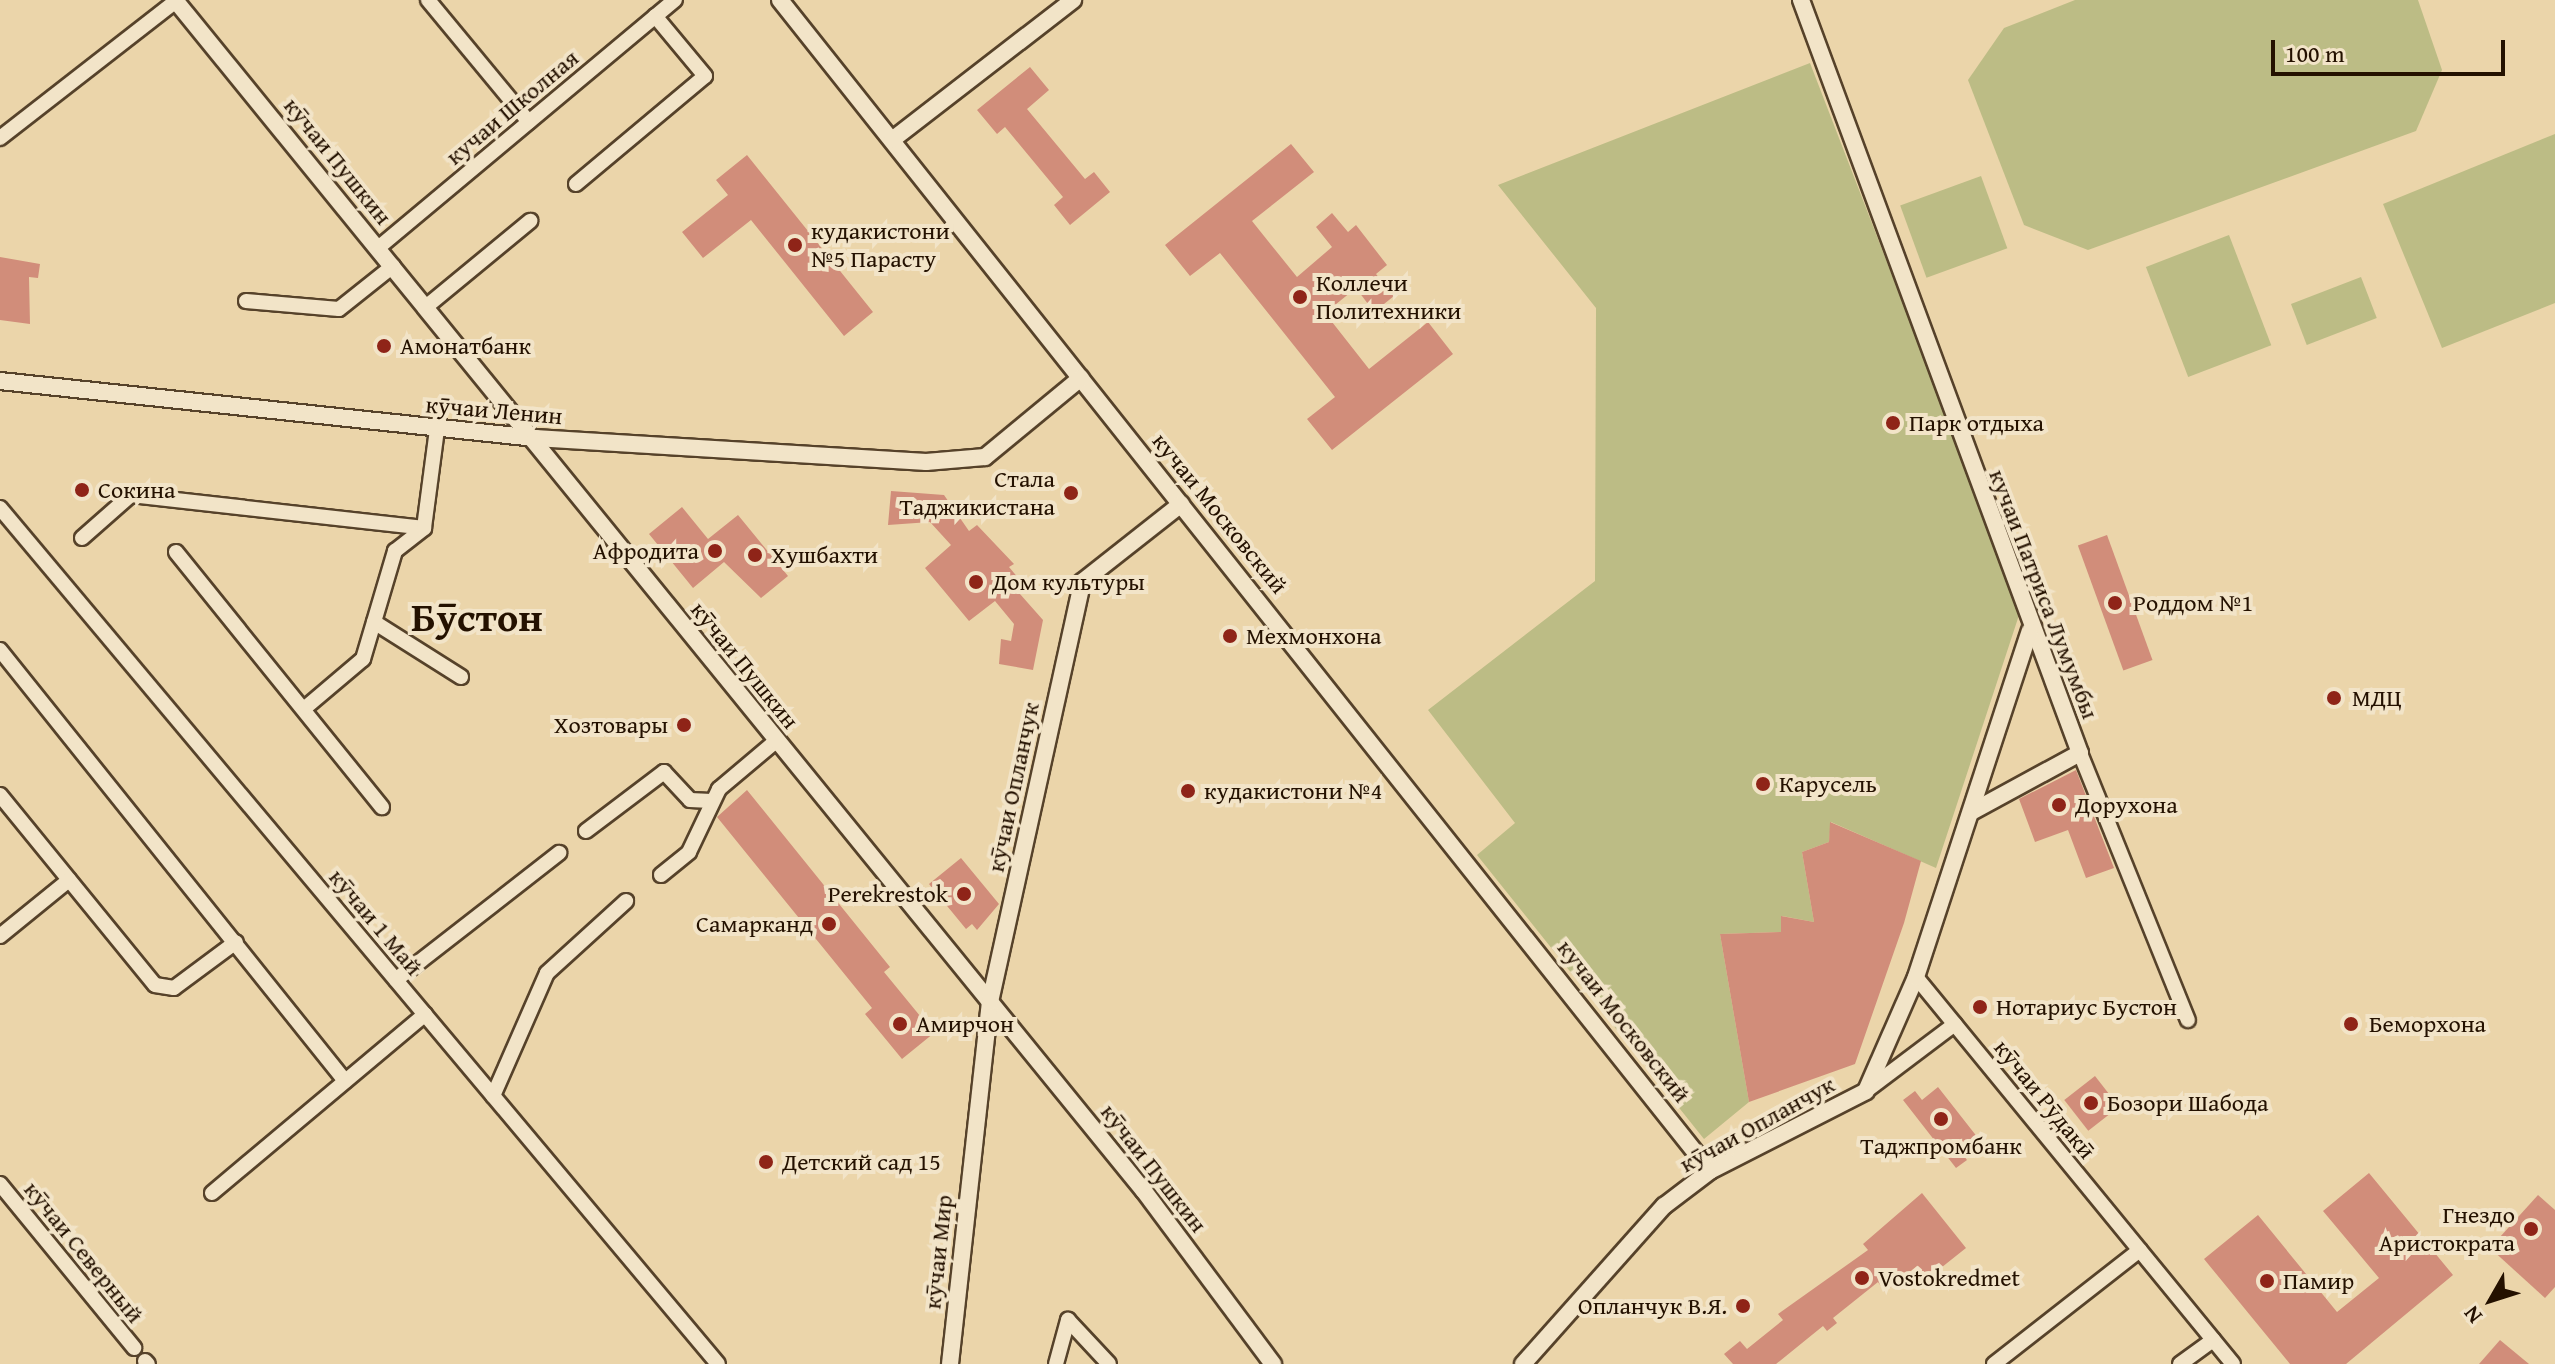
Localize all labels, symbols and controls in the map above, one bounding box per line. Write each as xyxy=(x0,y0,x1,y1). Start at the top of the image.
scale bar xyxy=(2275,24,2509,74)
text: 100 m xyxy=(2285,36,2345,71)
street label: кучаи Школная xyxy=(440,43,584,171)
street label: кӯчаи Пушкин xyxy=(278,92,398,230)
place label: кудакистони №5 Парасту xyxy=(811,217,950,273)
marker: кудакистони №5 Парасту xyxy=(786,236,804,254)
place label: Коллечи Политехники xyxy=(1316,269,1461,325)
marker: Коллечи Политехники xyxy=(1291,288,1309,306)
place label: Амонатбанк xyxy=(400,332,531,360)
marker: Амонатбанк xyxy=(375,337,393,355)
street label: кӯчаи Ленин xyxy=(424,390,564,430)
place label: Парк отдыха xyxy=(1909,409,2044,437)
marker: Парк отдыха xyxy=(1884,414,1902,432)
street label: кучаи Московский xyxy=(1146,427,1294,599)
place label: Стала Таджикистана xyxy=(899,465,1055,521)
street label: кучаи Патриса Лумумбы xyxy=(1983,465,2105,723)
place label: Сокина xyxy=(98,476,175,504)
marker: Сокина xyxy=(73,481,91,499)
marker: Стала Таджикистана xyxy=(1062,484,1080,502)
place label: Афродита xyxy=(593,537,699,565)
place label: Хушбахти xyxy=(771,541,878,569)
marker: Афродита xyxy=(706,542,724,560)
marker: Хушбахти xyxy=(746,546,764,564)
place label: Дом культуры xyxy=(992,568,1145,596)
marker: Дом культуры xyxy=(967,573,985,591)
place label: Роддом №1 xyxy=(2133,589,2253,617)
marker: Роддом №1 xyxy=(2104,592,2126,614)
district label: Бӯстон xyxy=(411,593,543,641)
street label: кӯчаи Пушкин xyxy=(685,596,805,734)
place label: Мехмонхона xyxy=(1246,622,1381,650)
marker: Мехмонхона xyxy=(1221,627,1239,645)
place label: МДЦ xyxy=(2352,684,2402,712)
marker: МДЦ xyxy=(2323,687,2345,709)
street label: кӯчаи Опланчук xyxy=(981,699,1045,875)
place label: Хозтовары xyxy=(554,711,668,739)
marker: Хозтовары xyxy=(675,716,693,734)
place label: Карусель xyxy=(1779,770,1877,798)
marker: Карусель xyxy=(1754,775,1772,793)
place label: кудакистони №4 xyxy=(1204,777,1382,805)
marker: кудакистони №4 xyxy=(1179,782,1197,800)
place label: Дорухона xyxy=(2075,791,2178,819)
marker: Дорухона xyxy=(2050,796,2068,814)
street label: кӯчаи 1 Май xyxy=(323,863,429,981)
place label: Perekrestok xyxy=(828,880,948,908)
marker: Perekrestok xyxy=(955,885,973,903)
place label: Самарканд xyxy=(696,910,813,938)
marker: Самарканд xyxy=(820,915,838,933)
street label: кучаи Московский xyxy=(1552,934,1696,1108)
place label: Нотариус Бустон xyxy=(1996,993,2177,1021)
marker: Нотариус Бустон xyxy=(1971,998,1989,1016)
place label: Амирчон xyxy=(916,1010,1014,1038)
place label: Беморхона xyxy=(2369,1010,2486,1038)
marker: Беморхона xyxy=(2340,1013,2362,1035)
marker: Амирчон xyxy=(891,1015,909,1033)
street label: кӯчаи Рӯдакӣ xyxy=(1988,1034,2102,1164)
street label: кӯчаи Опланчук xyxy=(1674,1069,1840,1179)
place label: Бозори Шабода xyxy=(2107,1089,2269,1117)
marker: Бозори Шабода xyxy=(2082,1094,2100,1112)
street label: кӯчаи Пушкин xyxy=(1095,1098,1213,1238)
marker: Таджпромбанк xyxy=(1932,1110,1950,1128)
place label: Таджпромбанк xyxy=(1860,1132,2022,1160)
place label: Детский сад 15 xyxy=(782,1148,941,1176)
marker: Детский сад 15 xyxy=(757,1153,775,1171)
street label: кӯчаи Северный xyxy=(18,1175,150,1329)
street label: кӯчаи Мир xyxy=(918,1193,958,1311)
place label: Гнездо Аристократа xyxy=(2379,1201,2515,1257)
marker: Гнездо Аристократа xyxy=(2522,1220,2540,1238)
north arrow xyxy=(2451,1260,2531,1340)
place label: Vostokredmet xyxy=(1878,1264,2020,1292)
place label: Памир xyxy=(2283,1267,2354,1295)
marker: Vostokredmet xyxy=(1853,1269,1871,1287)
marker: Памир xyxy=(2258,1272,2276,1290)
place label: Опланчук В.Я. xyxy=(1578,1292,1727,1320)
marker: Опланчук В.Я. xyxy=(1734,1297,1752,1315)
text: N xyxy=(2455,1299,2489,1331)

